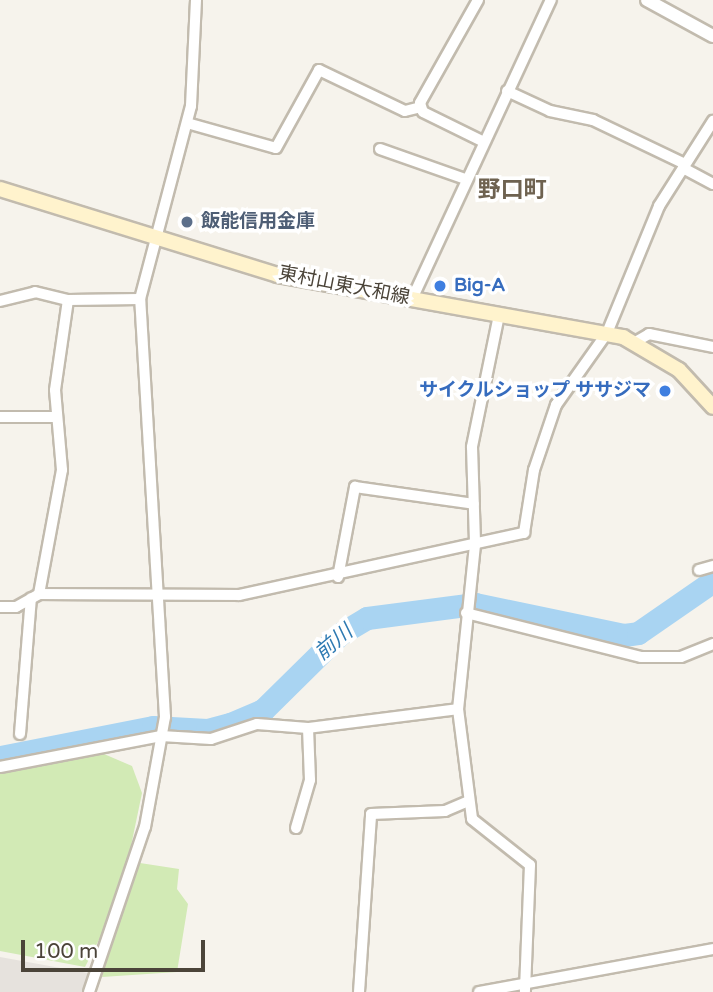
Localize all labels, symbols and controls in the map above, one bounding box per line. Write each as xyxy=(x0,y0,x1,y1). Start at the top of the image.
district label: 野口町 xyxy=(478,176,546,204)
place label: 飯能信用金庫 xyxy=(201,211,315,233)
marker: 飯能信用金庫 xyxy=(179,214,195,230)
street label: 東村山東大和線 xyxy=(277,262,411,310)
place label: Big-A xyxy=(454,275,505,297)
marker: Big-A xyxy=(432,278,448,294)
place label: サイクルショップ ササジマ xyxy=(418,380,651,402)
marker: サイクルショップ ササジマ xyxy=(657,383,673,399)
water label: 前川 xyxy=(310,620,358,666)
scale bar xyxy=(24,926,208,970)
text: 100 m xyxy=(34,939,98,964)

